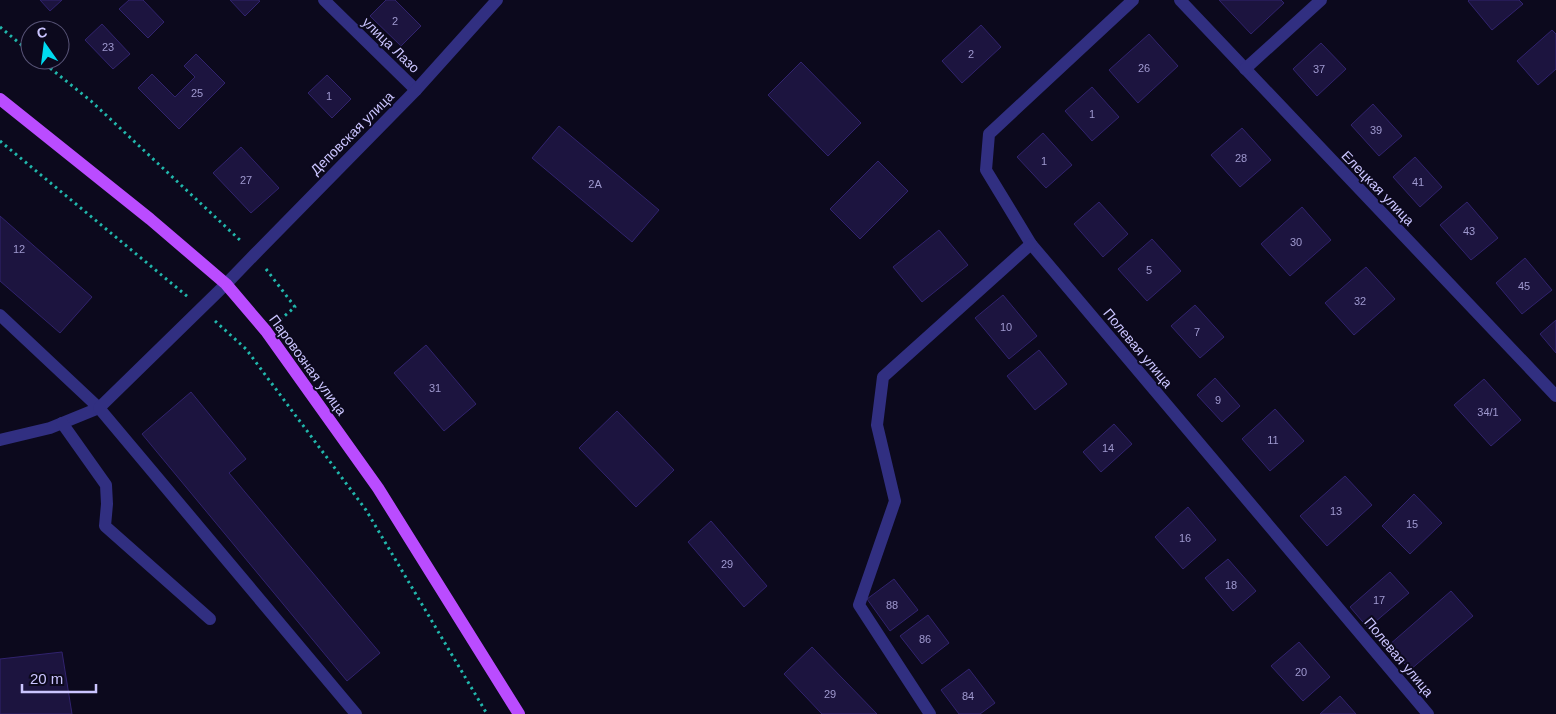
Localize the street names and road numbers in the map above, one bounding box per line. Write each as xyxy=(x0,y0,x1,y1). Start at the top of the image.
street label: улица Лазо xyxy=(359,14,423,76)
street label: Деповская улица xyxy=(307,88,397,178)
street label: Елецкая улица xyxy=(1338,147,1418,229)
street label: Полевая улица xyxy=(1100,305,1176,391)
street label: Паровозная улица xyxy=(266,312,350,419)
street label: Полевая улица xyxy=(1361,614,1437,700)

